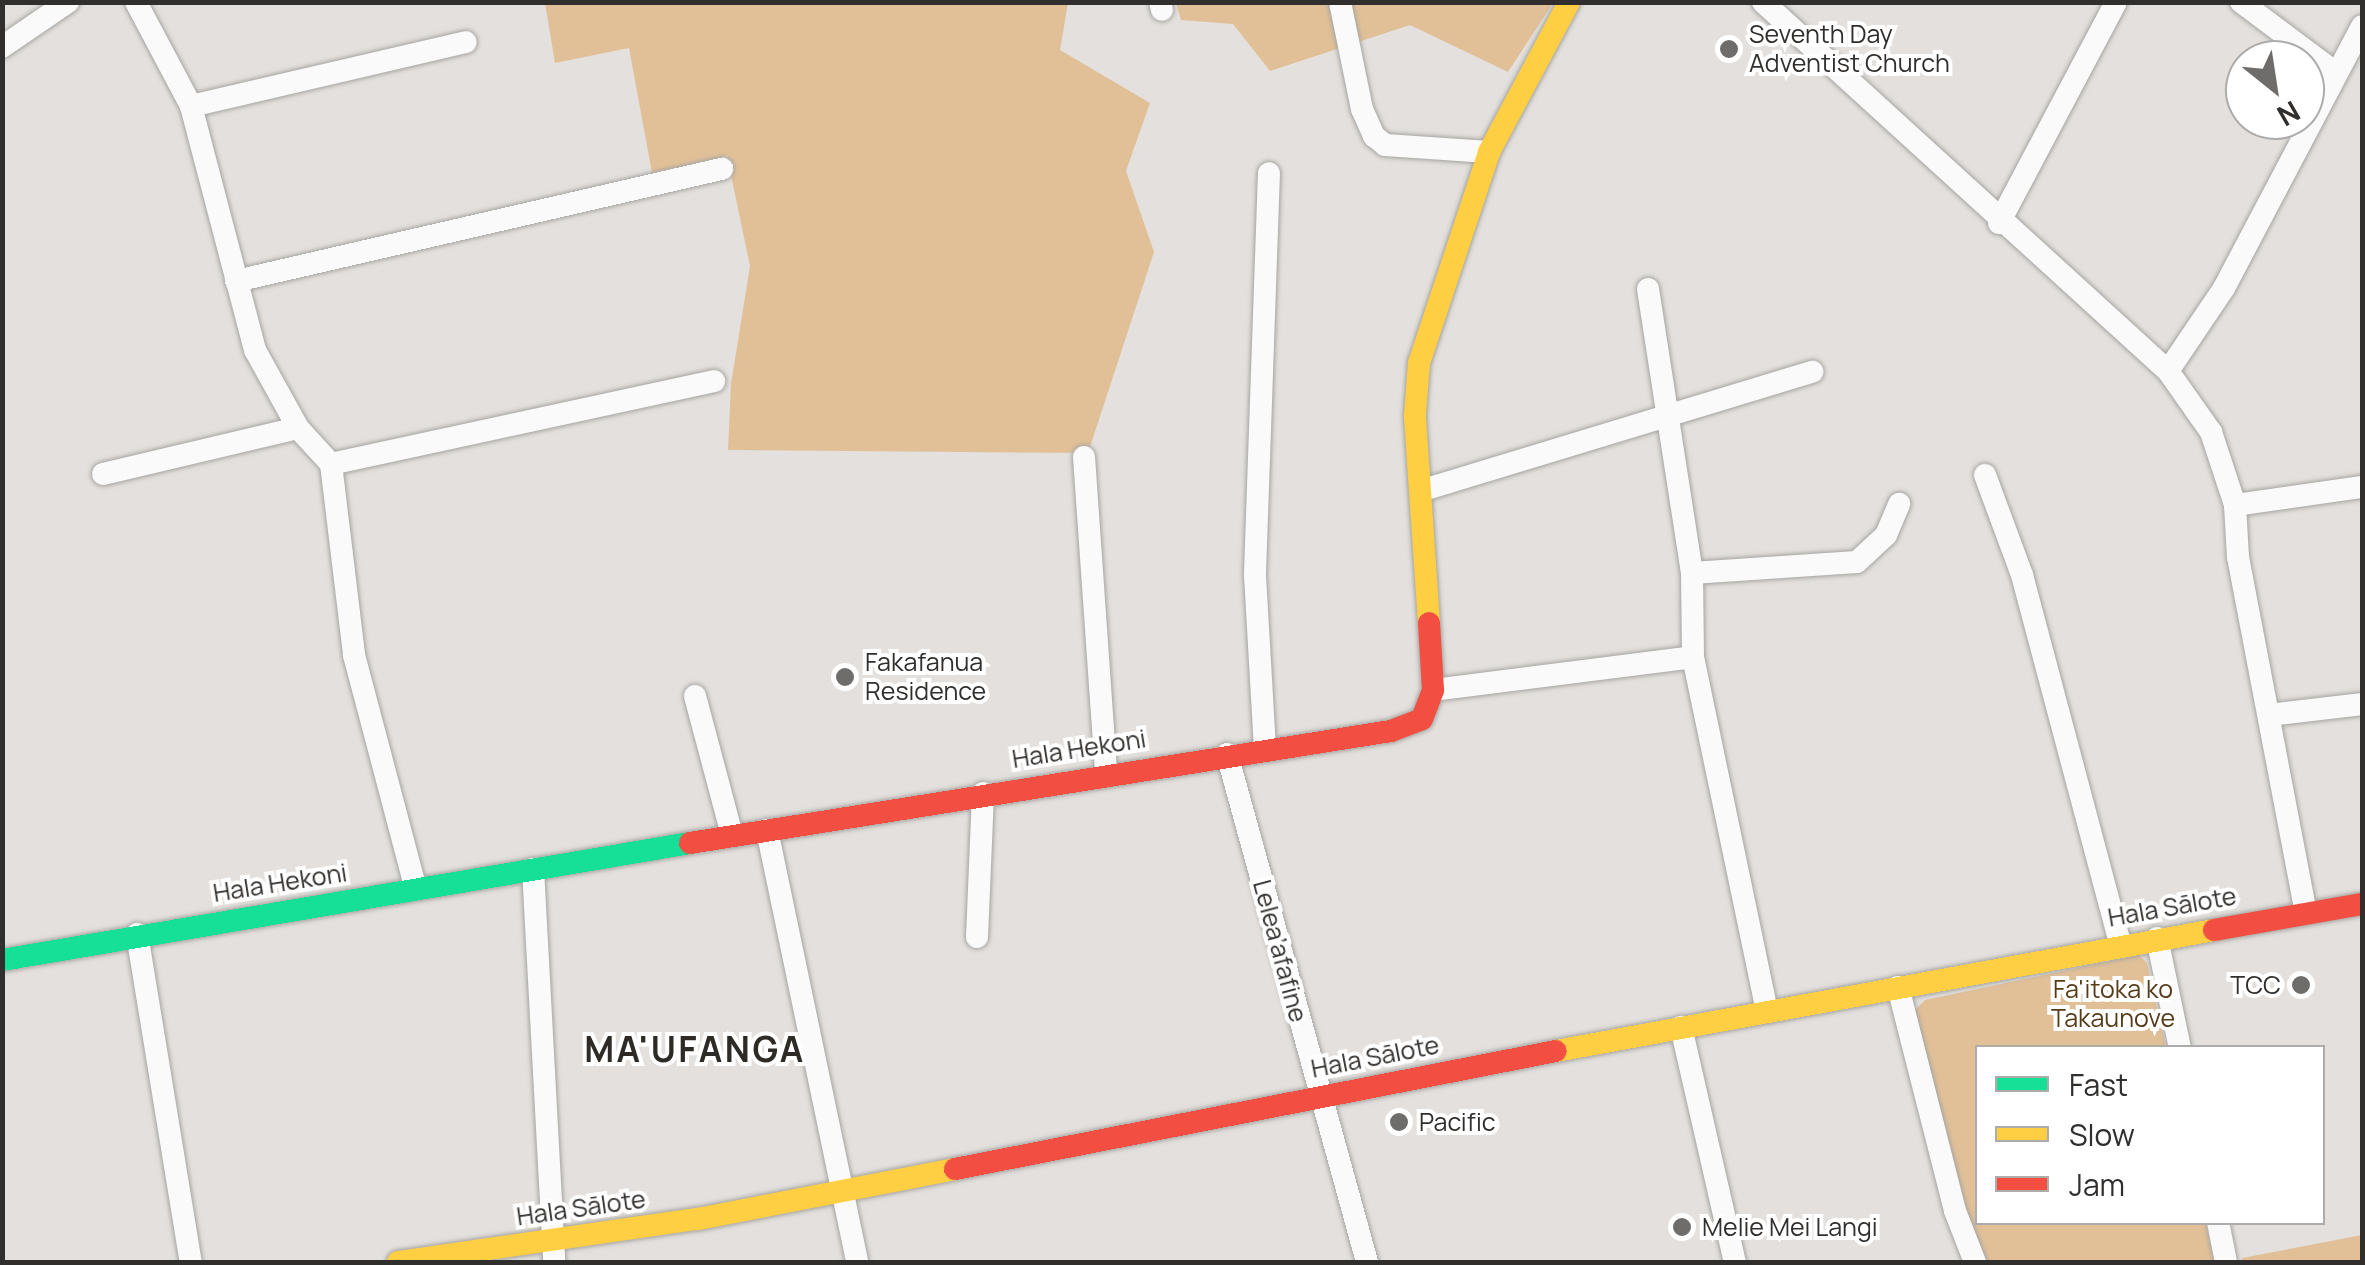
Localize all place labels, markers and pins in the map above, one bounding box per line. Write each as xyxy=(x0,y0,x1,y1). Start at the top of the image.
place label: Seventh Day Adventist Church xyxy=(1749,20,1950,79)
marker: Seventh Day Adventist Church xyxy=(1718,38,1740,60)
place label: Fakafanua Residence xyxy=(865,648,986,707)
marker: Fakafanua Residence xyxy=(834,666,856,688)
place label: TCC xyxy=(2230,970,2281,1000)
marker: TCC xyxy=(2290,974,2312,996)
place label: Pacific xyxy=(1419,1107,1496,1137)
marker: Pacific xyxy=(1388,1111,1410,1133)
place label: Melie Mei Langi xyxy=(1702,1212,1878,1242)
marker: Melie Mei Langi xyxy=(1671,1216,1693,1238)

